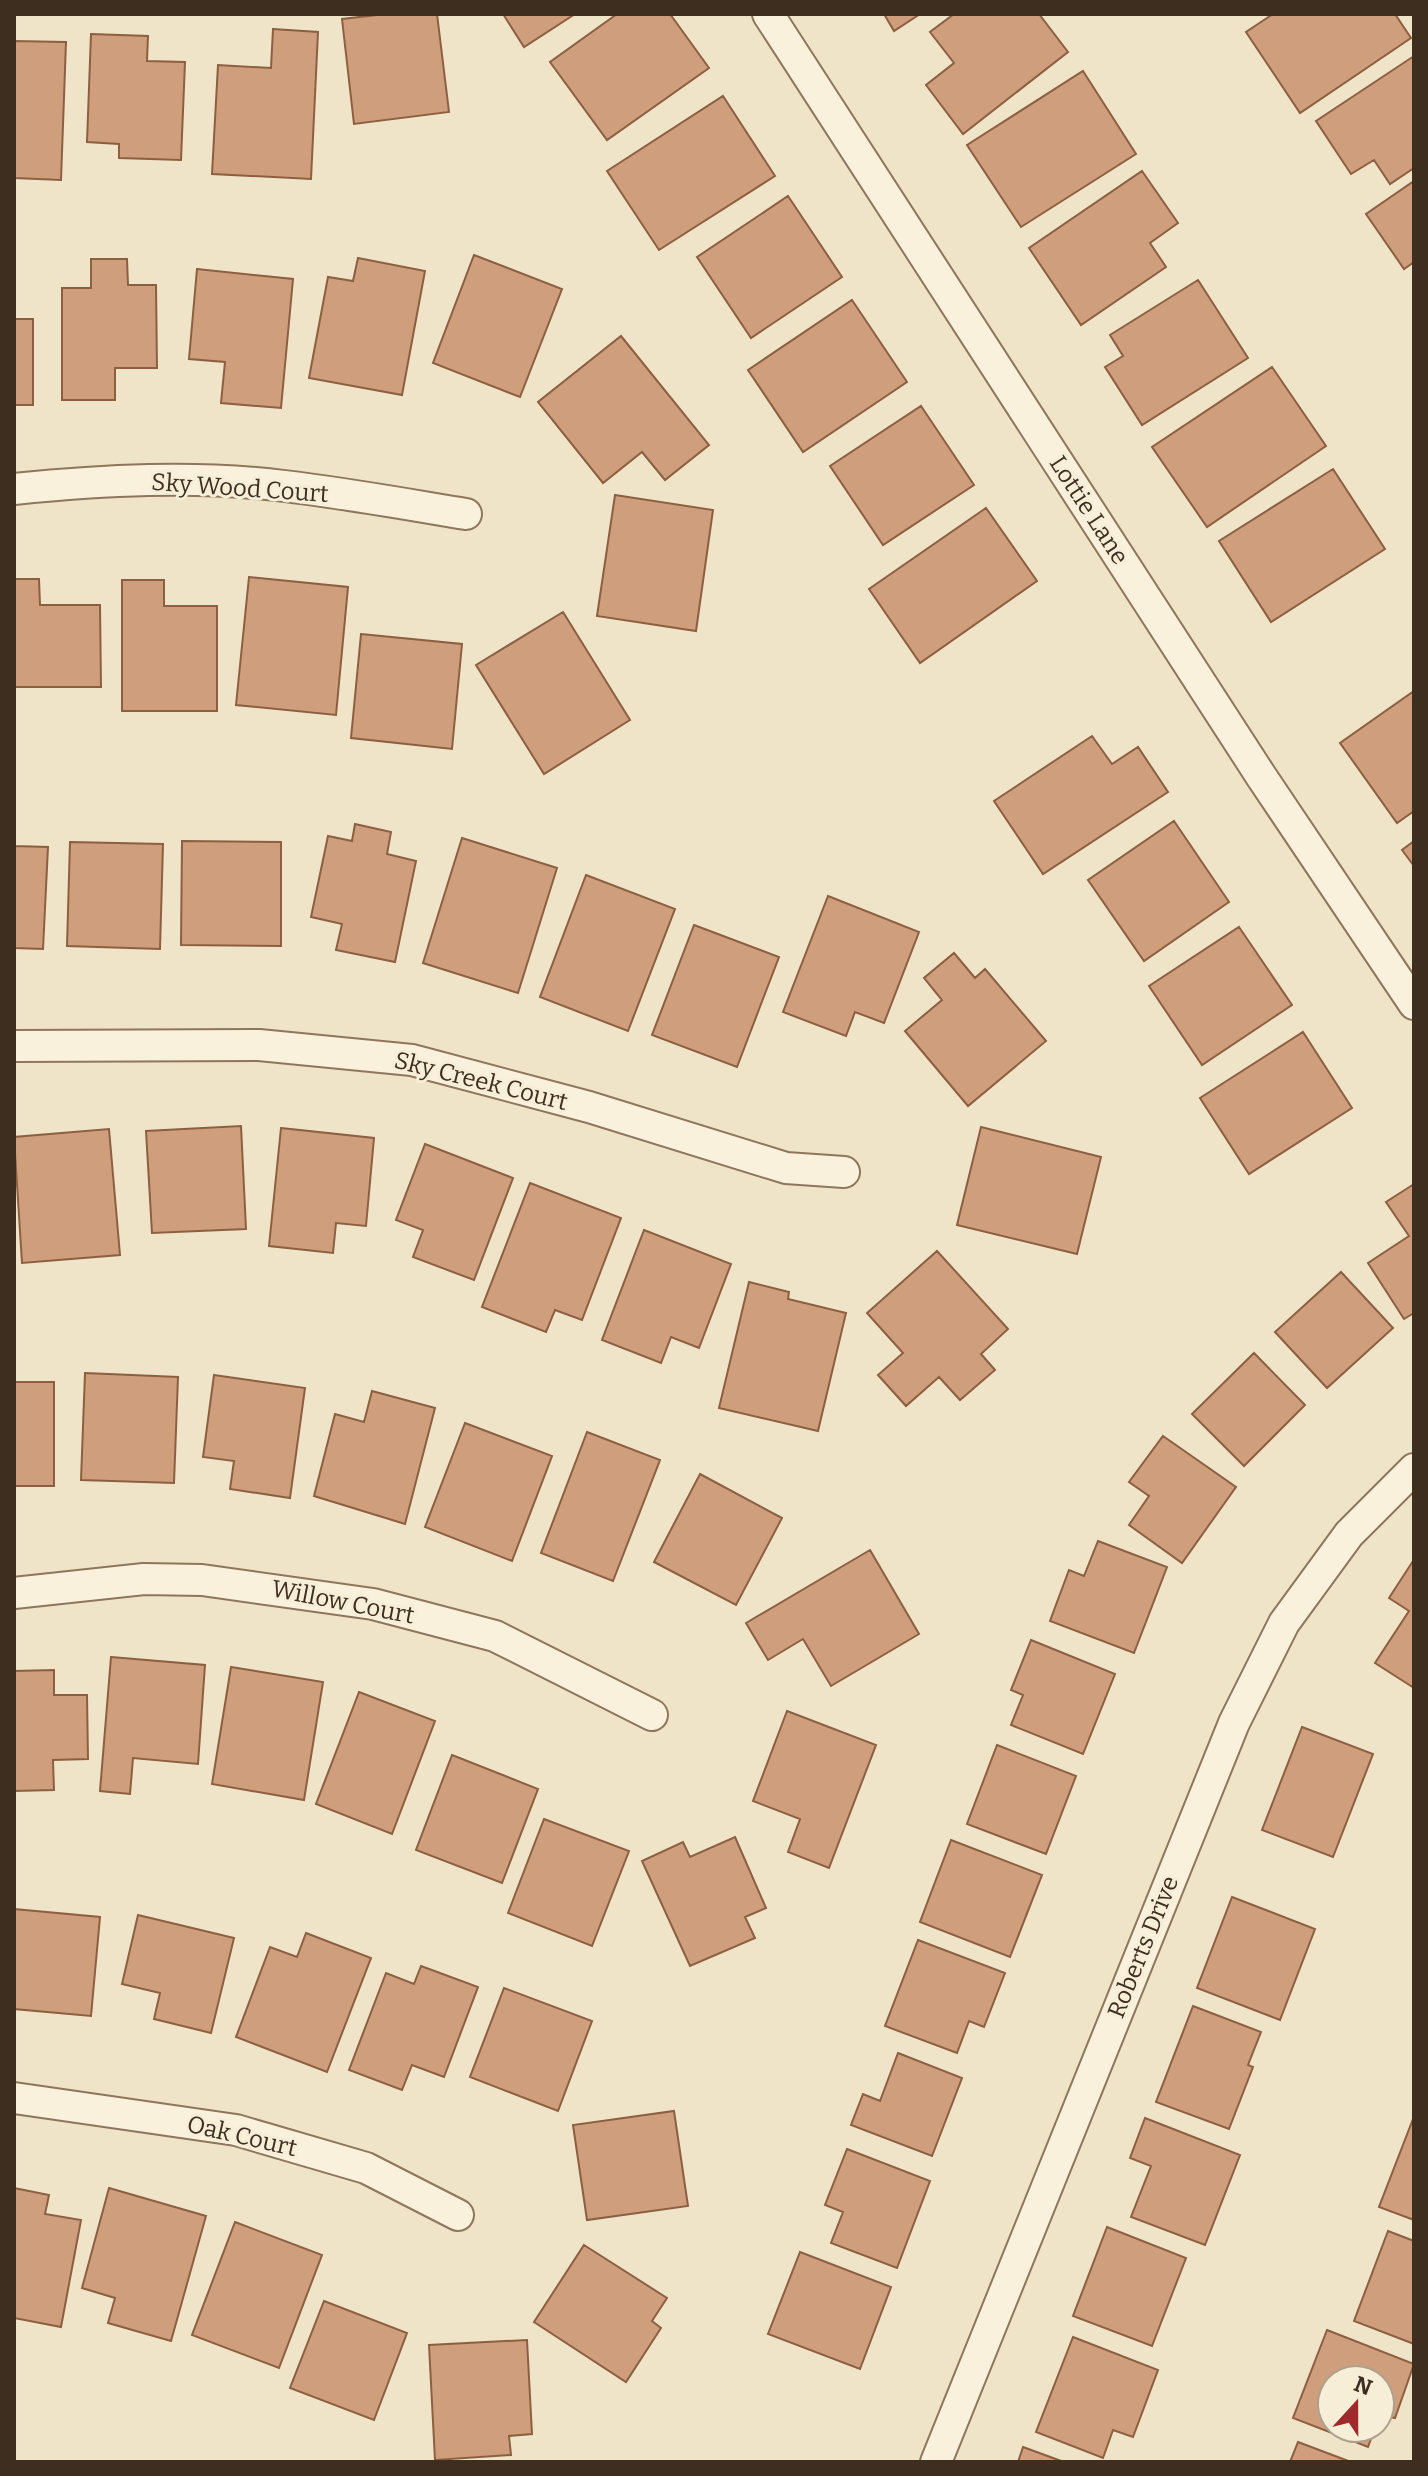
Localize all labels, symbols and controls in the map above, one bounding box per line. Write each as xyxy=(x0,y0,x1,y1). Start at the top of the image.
street label: Lottie Lane xyxy=(1044,451,1134,569)
street label: Sky Wood Court xyxy=(150,468,330,508)
street label: Sky Creek Court xyxy=(391,1046,571,1116)
street label: Willow Court xyxy=(269,1574,417,1630)
street label: Roberts Drive xyxy=(1102,1872,1184,2022)
street label: Oak Court xyxy=(184,2110,300,2162)
north arrow xyxy=(1316,2364,1396,2444)
text: N xyxy=(1350,2370,1376,2401)

